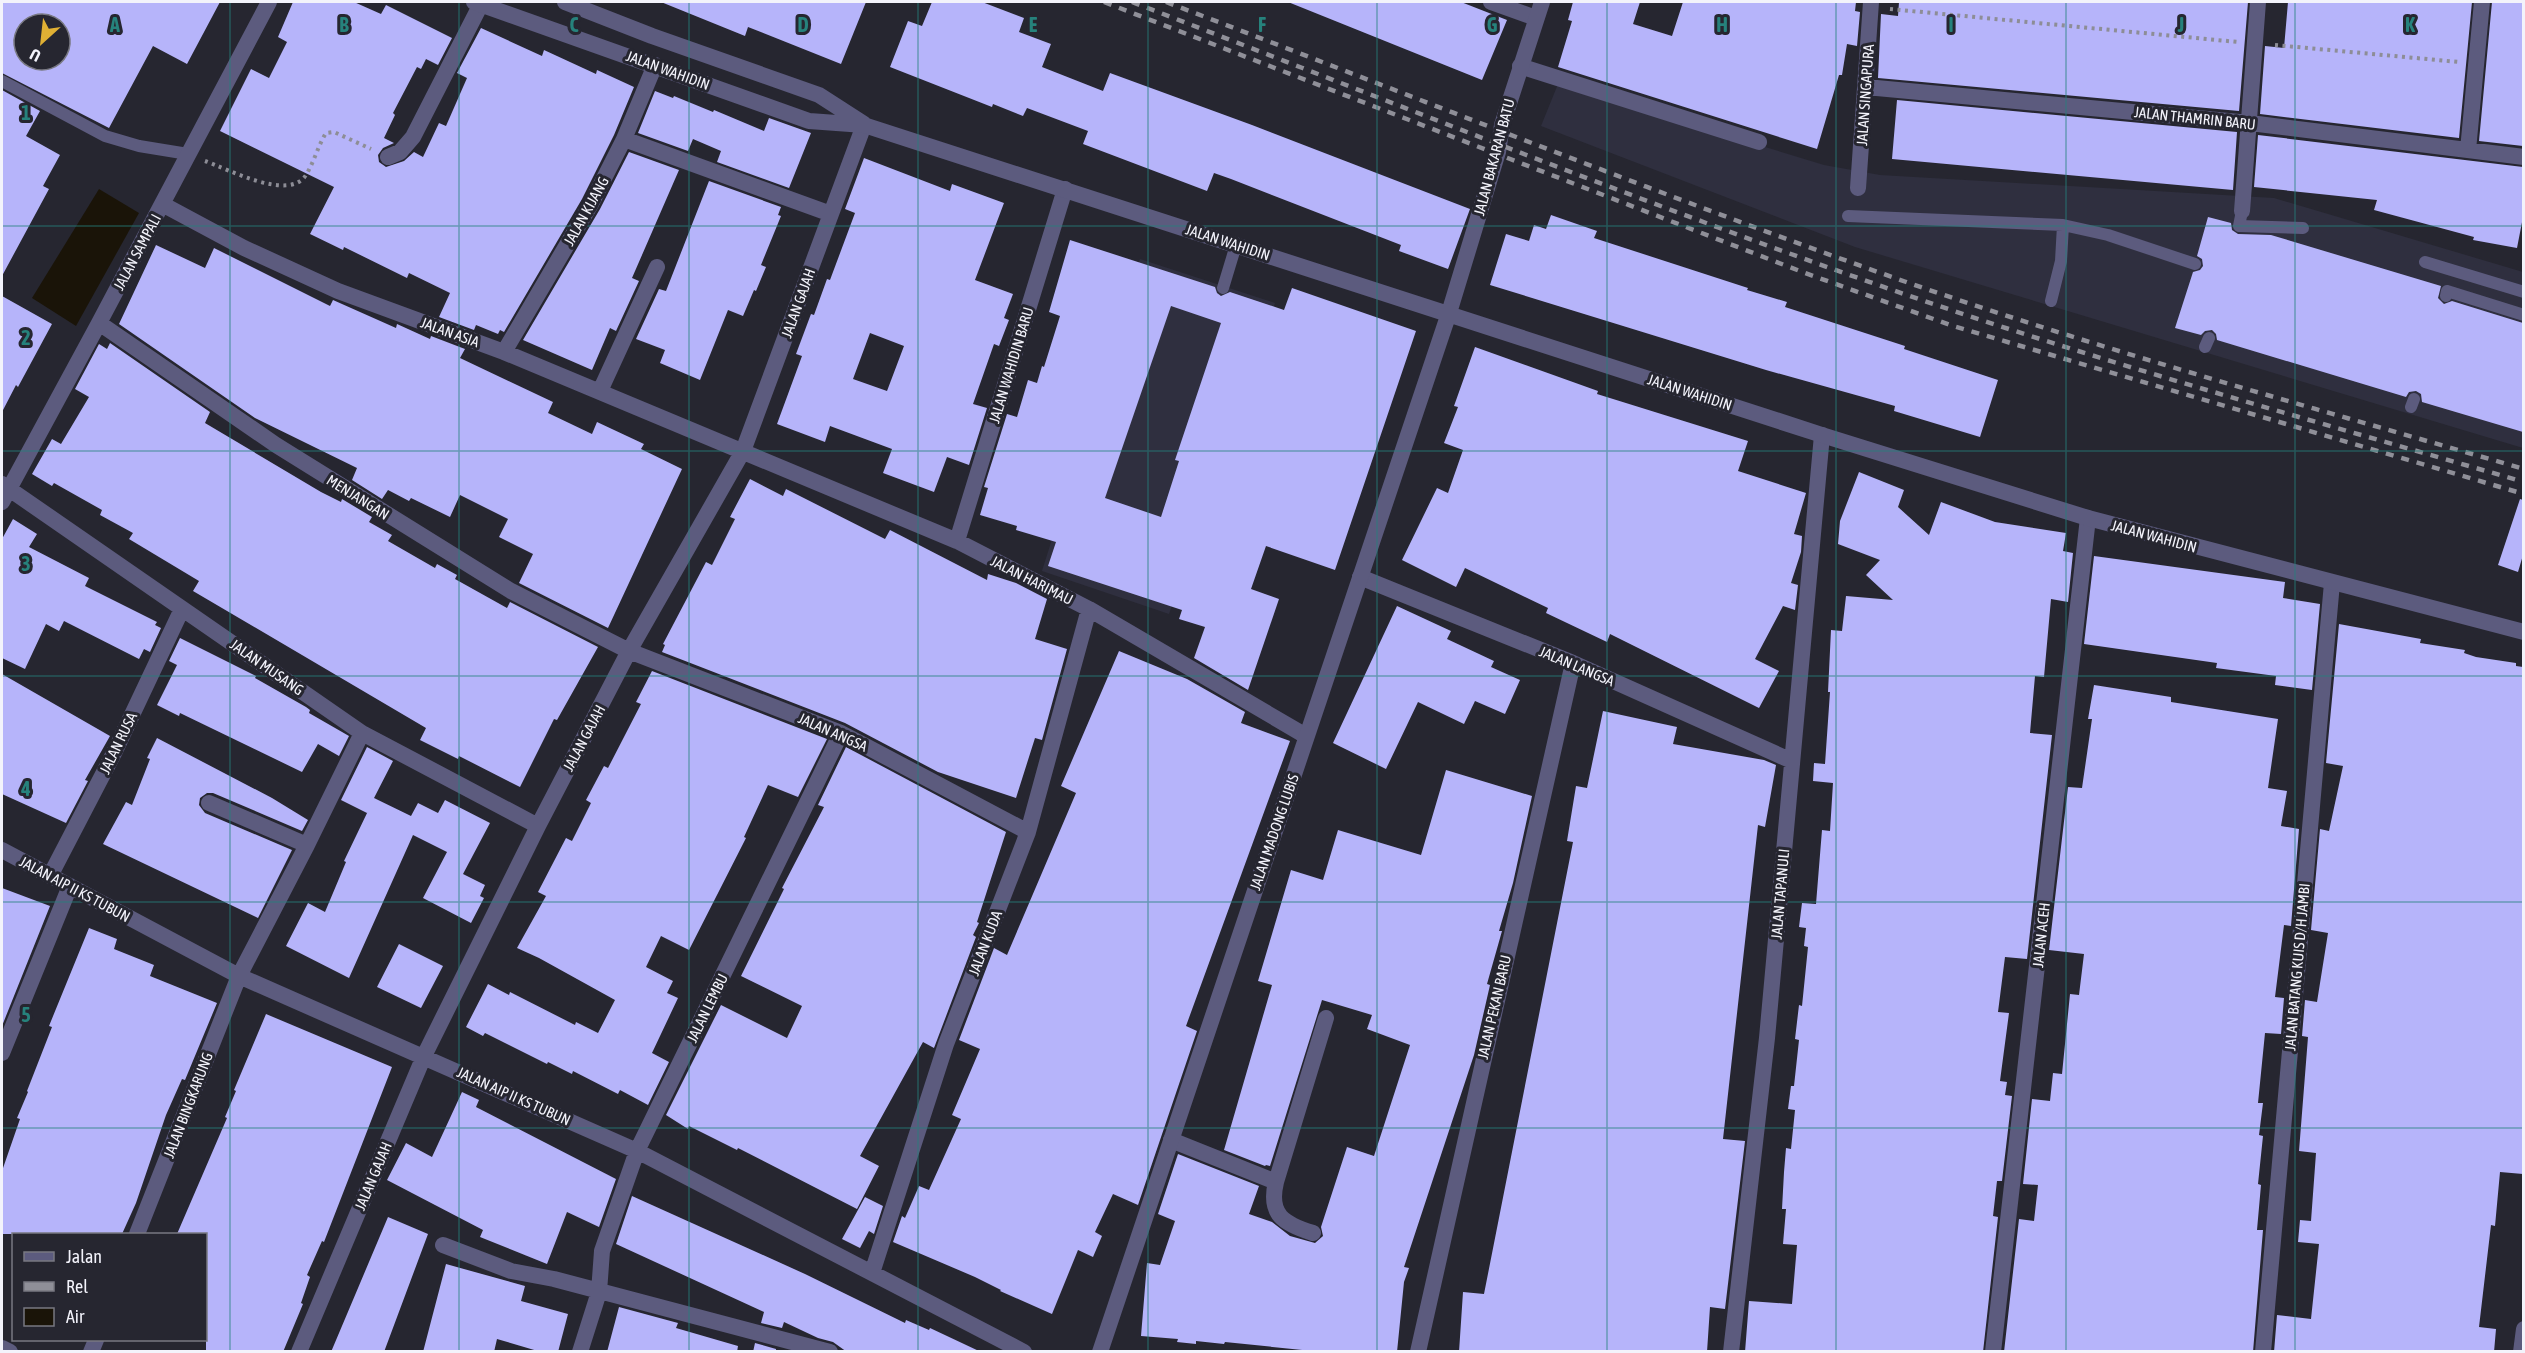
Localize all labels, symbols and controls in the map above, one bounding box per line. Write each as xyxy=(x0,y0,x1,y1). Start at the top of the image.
north arrow xyxy=(12,12,72,72)
text: A xyxy=(109,13,120,36)
text: B xyxy=(339,13,349,36)
text: C xyxy=(570,13,579,36)
text: D xyxy=(797,13,809,36)
text: E xyxy=(1029,13,1038,36)
text: F xyxy=(1258,13,1266,36)
text: G xyxy=(1487,13,1498,36)
text: H xyxy=(1716,13,1728,36)
text: I xyxy=(1948,13,1954,36)
text: J xyxy=(2177,13,2184,36)
text: K xyxy=(2405,13,2415,36)
street label: JALAN SINGAPURA xyxy=(1853,43,1877,146)
text: U xyxy=(27,45,43,66)
street label: JALAN WAHIDIN xyxy=(624,47,712,93)
street label: JALAN BAKARAN BATU xyxy=(1470,97,1518,217)
text: 1 xyxy=(21,101,31,124)
street label: JALAN THAMRIN BARU xyxy=(2133,103,2257,133)
street label: JALAN KIJANG xyxy=(560,173,612,249)
street label: JALAN SAMPALI xyxy=(110,211,164,293)
street label: JALAN WAHIDIN xyxy=(1184,220,1272,264)
street label: JALAN GAJAH xyxy=(778,266,818,340)
street label: JALAN WAHIDIN BARU xyxy=(985,305,1037,425)
street label: JALAN ASIA xyxy=(418,314,482,351)
text: 2 xyxy=(21,326,31,349)
street label: JALAN WAHIDIN xyxy=(1646,370,1734,414)
street label: MENJANGAN xyxy=(324,471,392,523)
street label: JALAN WAHIDIN xyxy=(2109,516,2199,556)
text: 3 xyxy=(21,552,31,575)
street label: JALAN HARIMAU xyxy=(988,552,1076,608)
street label: JALAN MUSANG xyxy=(227,635,307,699)
street label: JALAN LANGSA xyxy=(1537,643,1618,690)
street label: JALAN GAJAH xyxy=(560,702,608,774)
street label: JALAN RUSA xyxy=(96,709,140,776)
street label: JALAN ANGSA xyxy=(796,709,871,755)
street label: JALAN MADONG LUBIS xyxy=(1246,772,1302,892)
text: 4 xyxy=(20,777,31,800)
street label: JALAN TAPANULI xyxy=(1768,848,1792,940)
street label: JALAN AIP II KS TUBUN xyxy=(17,853,133,925)
street label: JALAN BATANG KUIS D/H JAMBI xyxy=(2281,883,2313,1051)
street label: JALAN ACEH xyxy=(2029,902,2053,968)
street label: JALAN KUDA xyxy=(965,908,1005,978)
street label: JALAN PEKAN BARU xyxy=(1474,953,1514,1061)
street label: JALAN LEMBU xyxy=(683,971,731,1045)
text: 5 xyxy=(21,1003,31,1026)
street label: JALAN BINGKARUNG xyxy=(160,1050,216,1160)
street label: JALAN AIP II KS TUBUN xyxy=(455,1063,573,1129)
street label: JALAN GAJAH xyxy=(351,1139,395,1213)
legend xyxy=(12,1233,207,1341)
text: Jalan xyxy=(66,1246,102,1267)
text: Rel xyxy=(66,1276,88,1297)
text: Air xyxy=(66,1306,85,1327)

